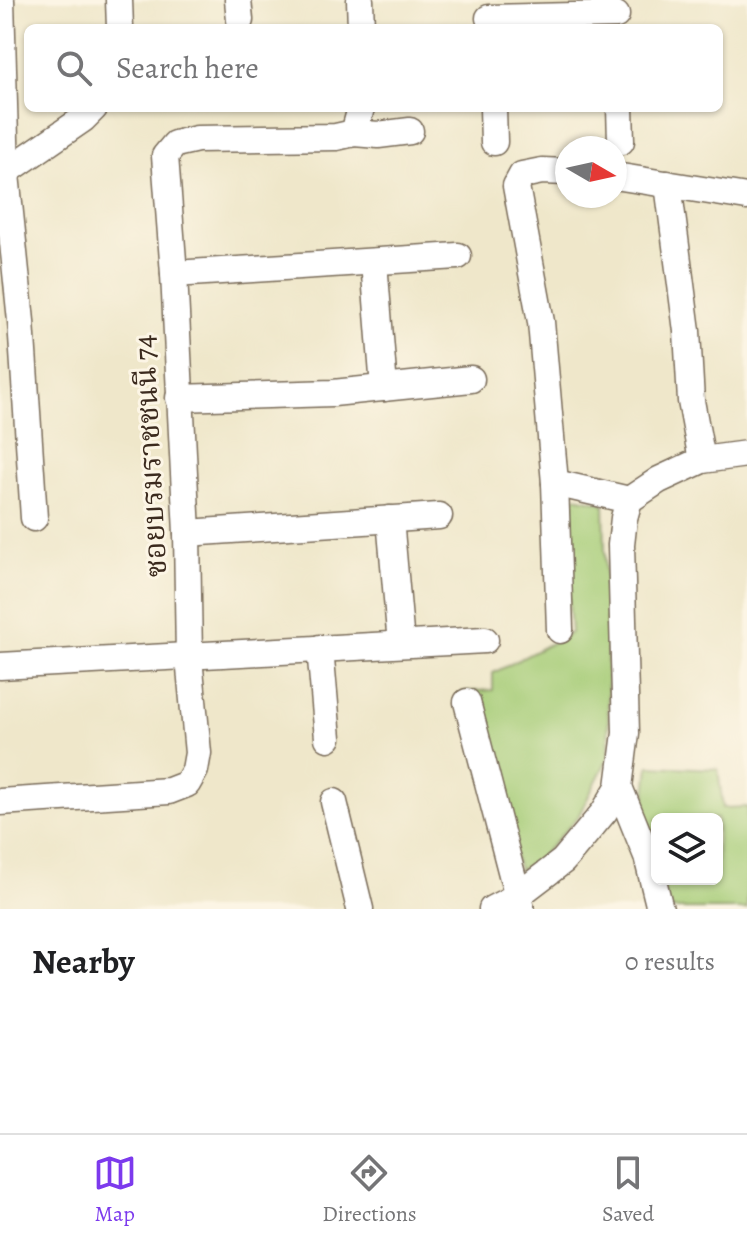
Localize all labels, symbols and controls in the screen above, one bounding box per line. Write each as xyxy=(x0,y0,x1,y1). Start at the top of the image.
search box xyxy=(24,24,723,112)
icon: search xyxy=(52,46,96,90)
text: Search here xyxy=(116,48,259,88)
north arrow xyxy=(555,136,627,208)
street label: ซอยบรมราชชนนี 74 xyxy=(124,334,176,578)
map controls xyxy=(651,813,723,885)
button: layers xyxy=(651,813,723,885)
text: Nearby xyxy=(32,938,135,985)
text: 0 results xyxy=(625,944,715,979)
tab: Map xyxy=(93,1151,137,1229)
tab: Directions xyxy=(322,1151,417,1229)
tab: Saved xyxy=(602,1151,654,1229)

